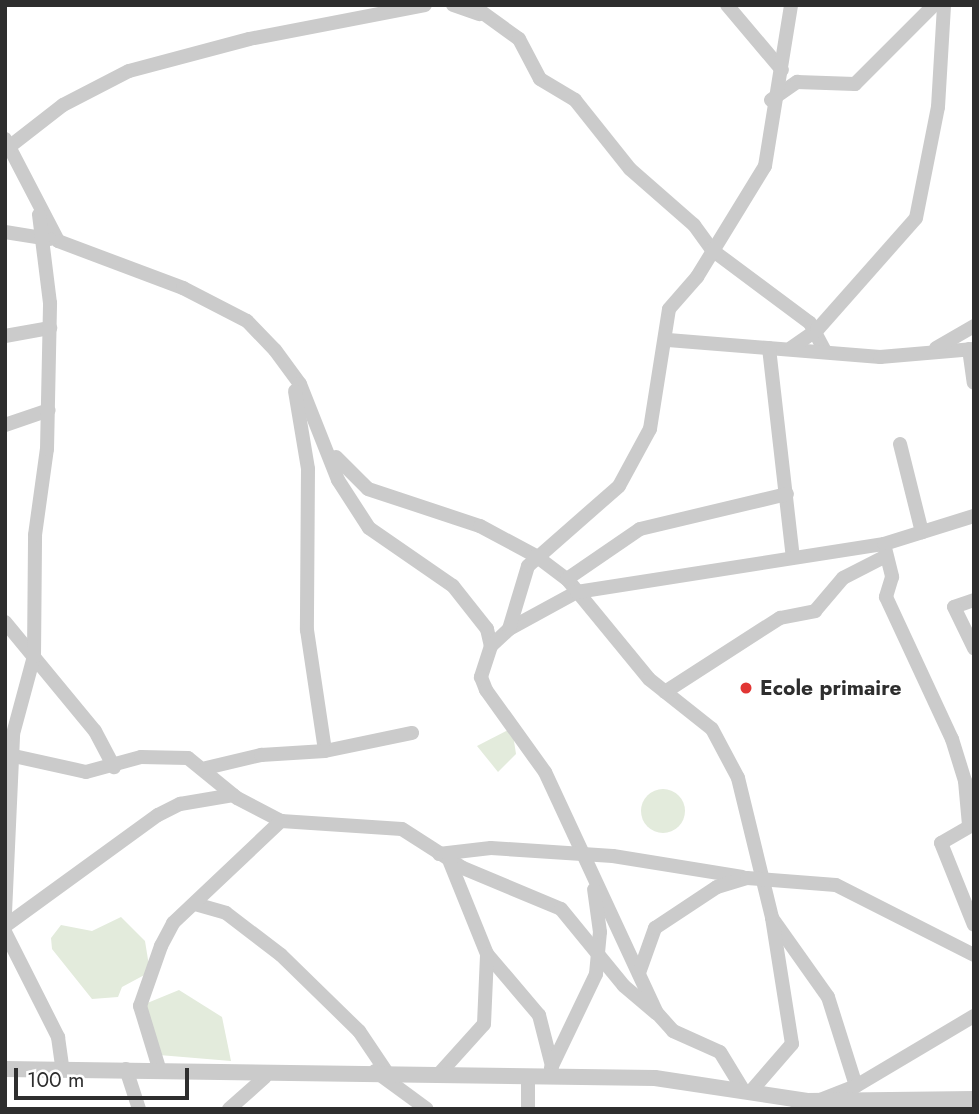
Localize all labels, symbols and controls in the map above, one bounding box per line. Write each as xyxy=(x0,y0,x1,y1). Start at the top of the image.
place label: Ecole primaire xyxy=(760,675,901,701)
marker: Ecole primaire xyxy=(738,680,754,696)
scale bar xyxy=(18,1054,192,1098)
text: 100 m xyxy=(27,1065,84,1095)

